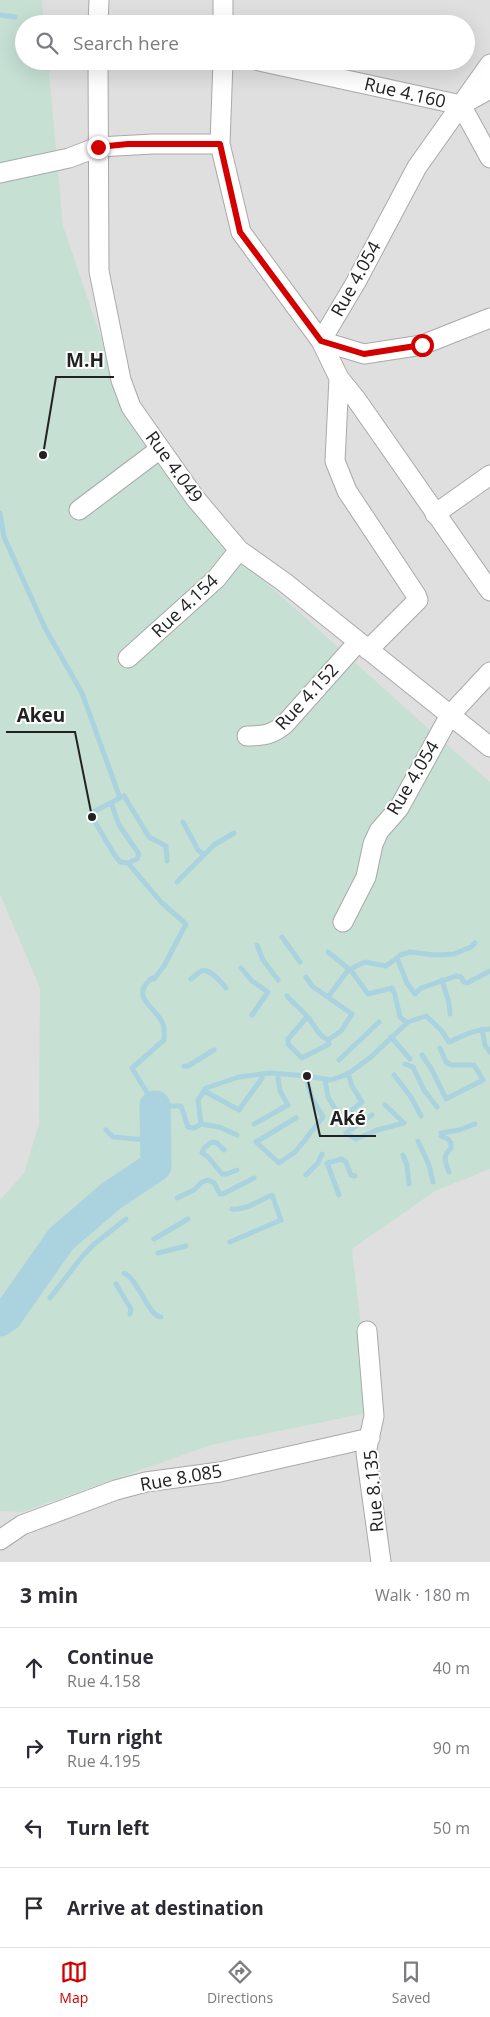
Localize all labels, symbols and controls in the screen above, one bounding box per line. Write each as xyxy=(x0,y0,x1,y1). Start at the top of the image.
search box xyxy=(15,15,475,70)
icon: search xyxy=(33,29,61,57)
text: Search here xyxy=(73,30,179,56)
street label: Rue 4.160 xyxy=(362,71,448,113)
route end xyxy=(87,136,110,159)
street label: Rue 4.054 xyxy=(325,236,386,321)
route start xyxy=(411,334,434,357)
callout: M.H xyxy=(56,343,114,377)
text: M.H xyxy=(66,347,104,373)
street label: Rue 4.049 xyxy=(141,426,209,507)
street label: Rue 4.154 xyxy=(146,568,223,642)
street label: Rue 4.152 xyxy=(269,658,343,735)
callout: Akeu xyxy=(6,698,75,732)
text: Akeu xyxy=(17,702,65,728)
street label: Rue 4.054 xyxy=(381,736,444,819)
callout: Aké xyxy=(320,1102,376,1136)
text: Aké xyxy=(330,1105,366,1131)
street label: Rue 8.135 xyxy=(357,1449,389,1533)
street label: Rue 8.085 xyxy=(138,1458,224,1496)
text: 3 min xyxy=(20,1581,78,1609)
text: Walk · 180 m xyxy=(375,1584,470,1606)
text: Continue xyxy=(67,1644,154,1670)
icon: ahead xyxy=(20,1654,48,1682)
text: 40 m xyxy=(433,1657,470,1679)
text: Rue 4.158 xyxy=(67,1670,141,1692)
text: Turn right xyxy=(67,1724,162,1750)
icon: right xyxy=(20,1734,48,1762)
text: 90 m xyxy=(433,1737,470,1759)
text: Rue 4.195 xyxy=(67,1750,141,1772)
icon: left xyxy=(20,1814,48,1842)
text: Turn left xyxy=(67,1815,149,1841)
text: 50 m xyxy=(433,1817,470,1839)
icon: arrive xyxy=(20,1894,48,1922)
text: Arrive at destination xyxy=(67,1895,264,1921)
tab: Map xyxy=(59,1958,88,2007)
tab: Directions xyxy=(207,1958,273,2007)
tab: Saved xyxy=(392,1958,431,2007)

